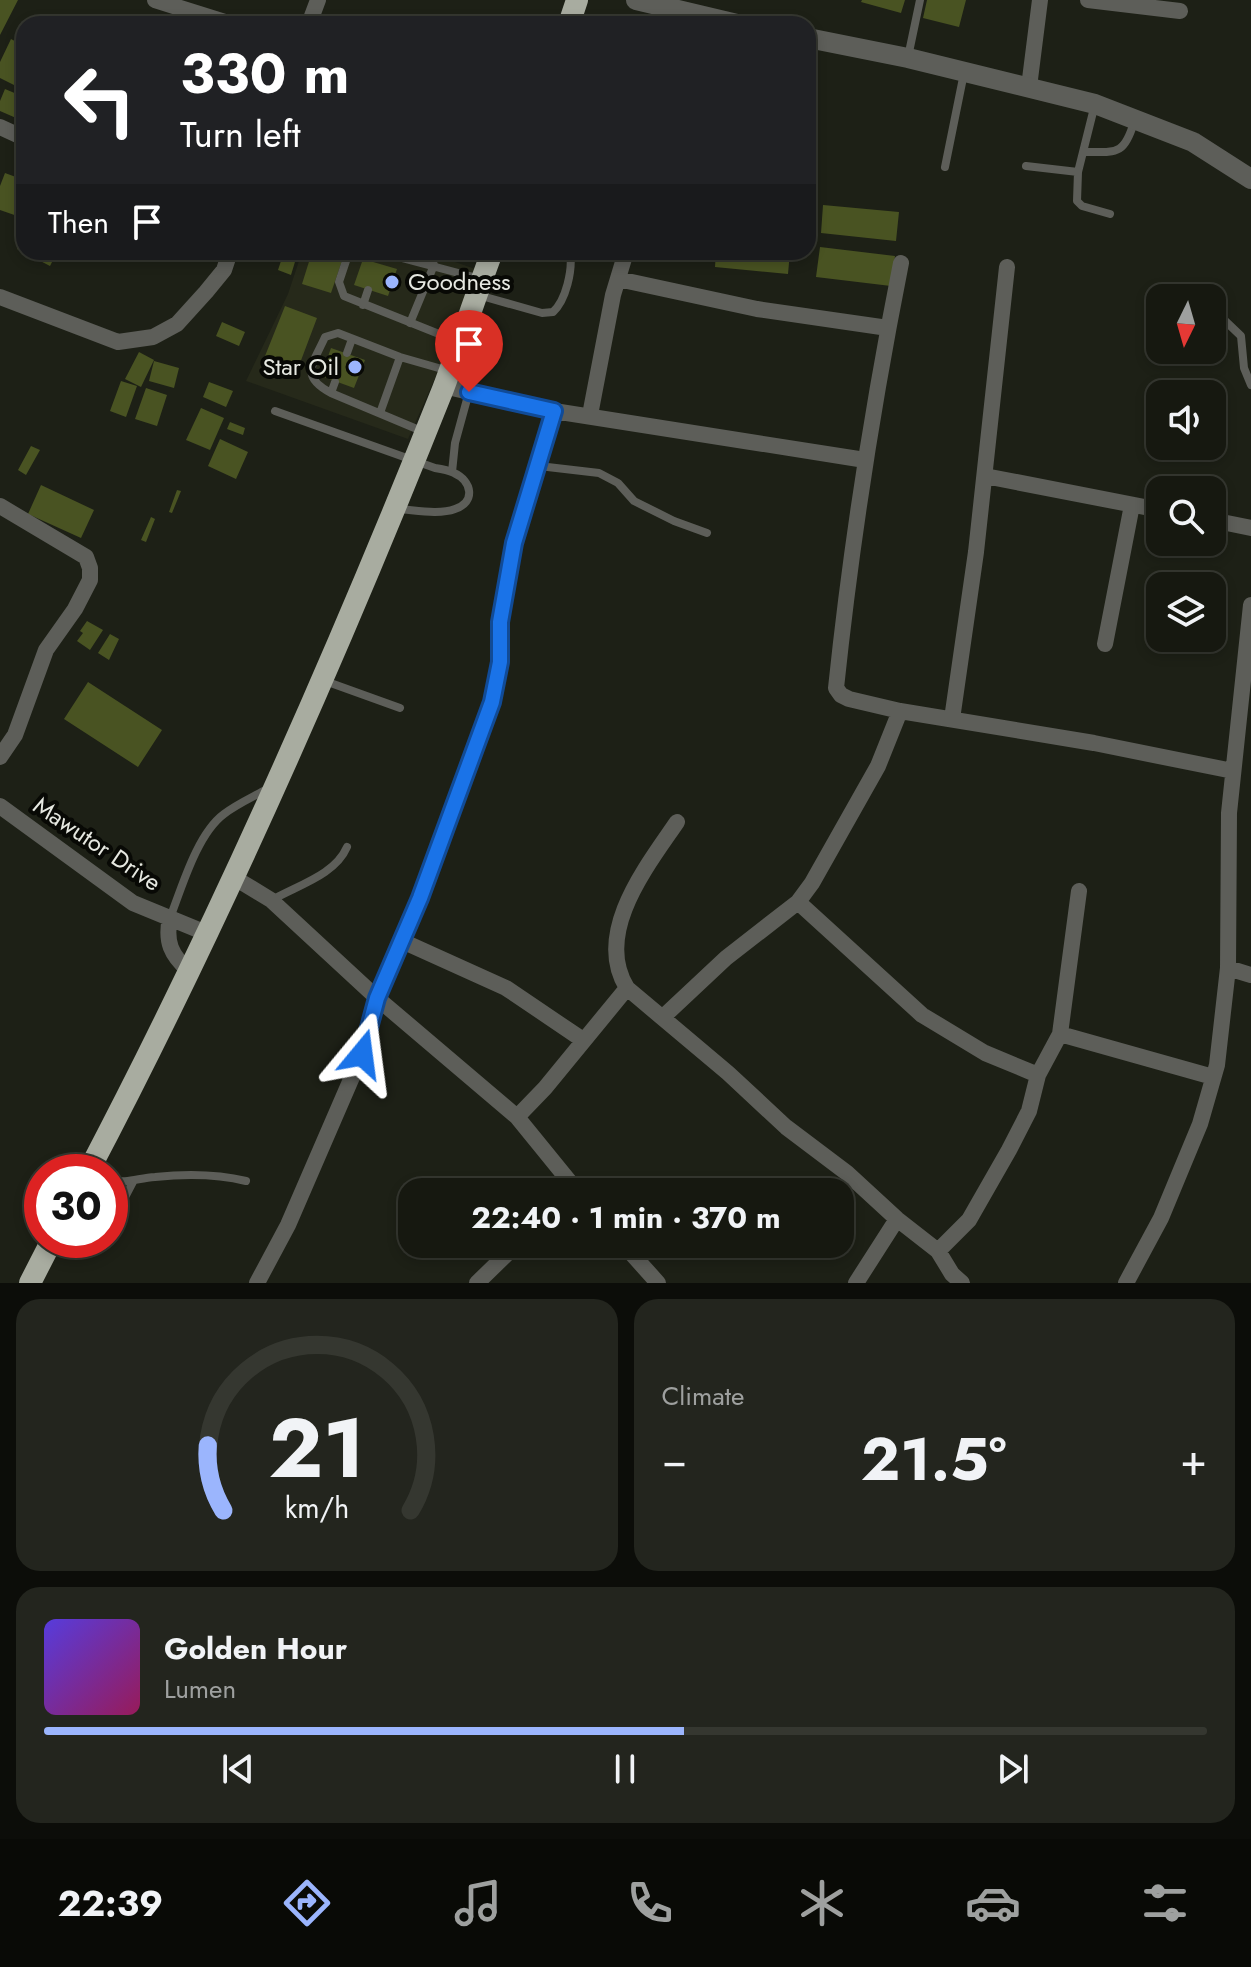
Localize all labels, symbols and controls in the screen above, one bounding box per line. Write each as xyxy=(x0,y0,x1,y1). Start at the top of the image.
text: 330 m xyxy=(180,33,349,114)
icon: left xyxy=(48,48,152,152)
text: Turn left xyxy=(180,108,301,160)
icon: arrive xyxy=(125,200,169,244)
text: Then xyxy=(48,201,109,244)
place label: Goodness xyxy=(408,264,511,299)
marker: Goodness xyxy=(383,273,401,291)
north arrow xyxy=(1146,284,1226,364)
map controls xyxy=(1146,284,1226,652)
pin xyxy=(435,310,503,392)
icon: arrive xyxy=(447,322,491,366)
place label: Star Oil xyxy=(262,349,339,384)
marker: Star Oil xyxy=(346,358,364,376)
button: sound xyxy=(1146,380,1226,460)
button: search xyxy=(1146,476,1226,556)
button: layers xyxy=(1146,572,1226,652)
street label: Mawutor Drive xyxy=(26,788,168,899)
position arrow xyxy=(320,1012,404,1096)
speed limit sign: 30 xyxy=(24,1154,128,1258)
text: 22:40 · 1 min · 370 m xyxy=(471,1196,781,1239)
text: Climate xyxy=(662,1377,744,1415)
text: 21 xyxy=(268,1388,365,1508)
text: 21.5° xyxy=(861,1416,1007,1503)
text: − xyxy=(662,1428,687,1492)
text: + xyxy=(1180,1428,1207,1492)
text: km/h xyxy=(284,1487,349,1529)
text: Golden Hour xyxy=(164,1627,347,1670)
text: Lumen xyxy=(164,1670,236,1708)
icon: previous xyxy=(216,1747,260,1791)
icon: pause xyxy=(603,1747,647,1791)
icon: next xyxy=(991,1747,1035,1791)
icon: directions xyxy=(279,1875,335,1931)
icon: music xyxy=(450,1875,506,1931)
icon: phone xyxy=(622,1875,678,1931)
icon: climate xyxy=(794,1875,850,1931)
icon: car xyxy=(965,1875,1021,1931)
icon: filters xyxy=(1137,1875,1193,1931)
text: 22:39 xyxy=(58,1877,163,1929)

